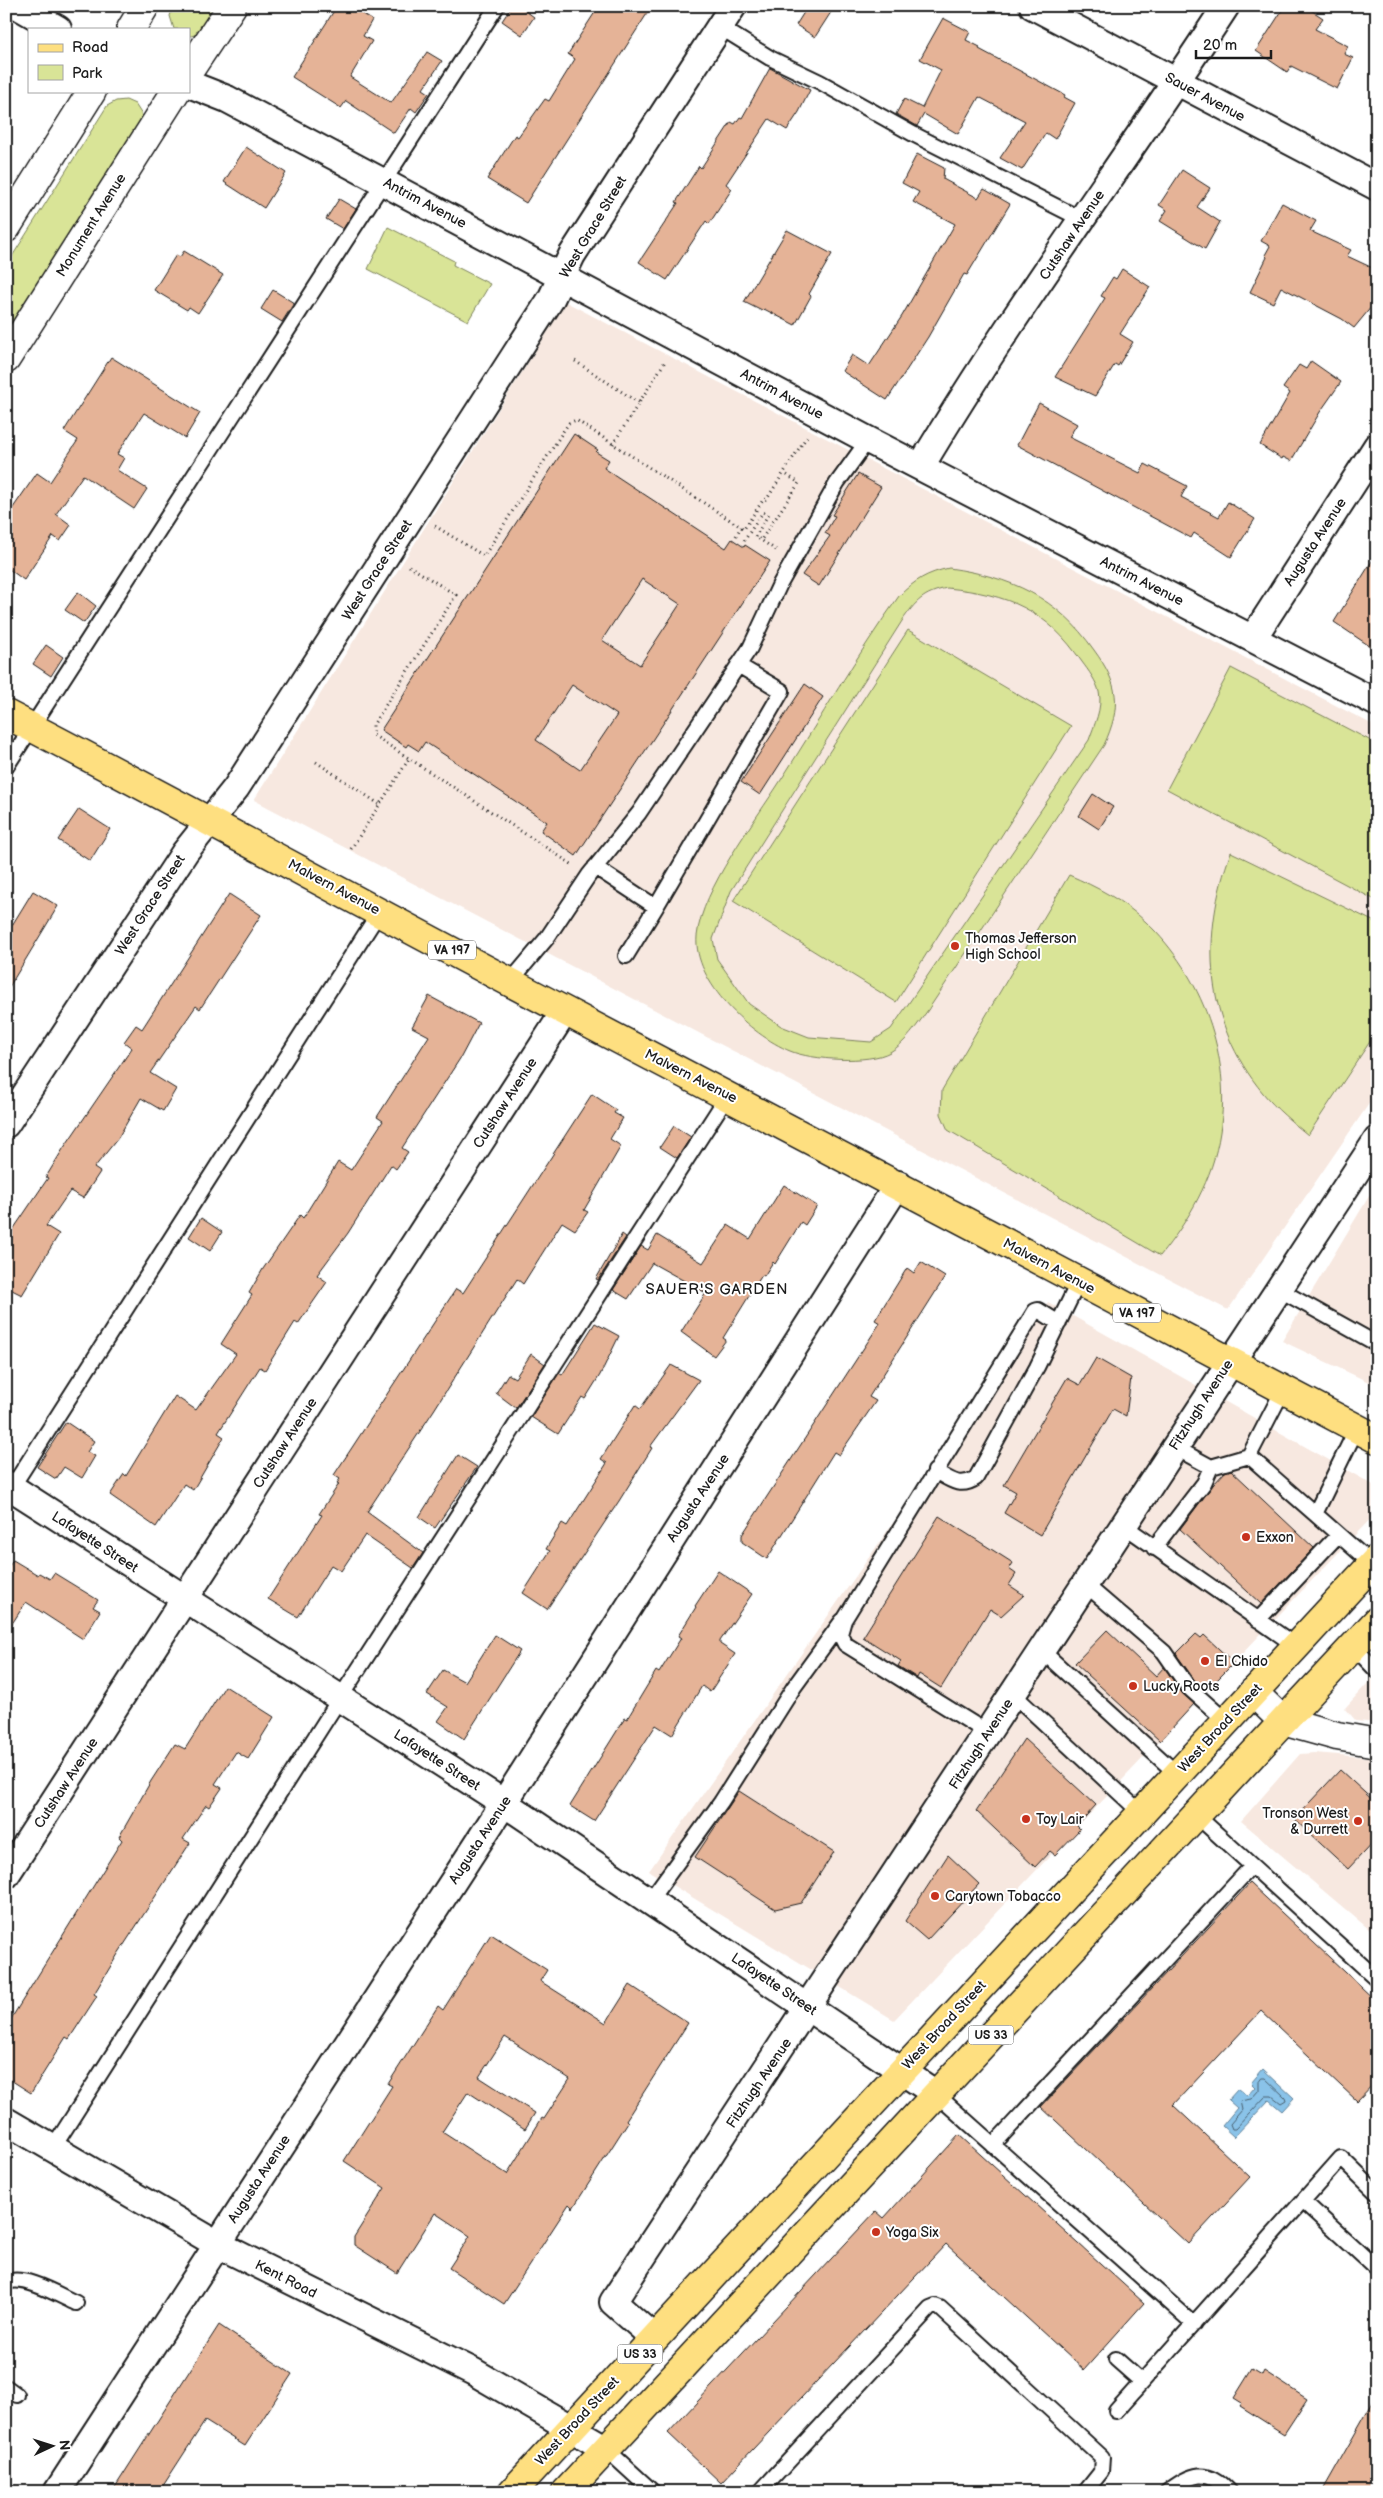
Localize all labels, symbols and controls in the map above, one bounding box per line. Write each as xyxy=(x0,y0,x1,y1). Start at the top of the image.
legend xyxy=(28,28,190,92)
scale bar xyxy=(1196,28,1270,60)
text: 20 m xyxy=(1203,36,1237,55)
text: Road xyxy=(72,38,108,57)
text: Park xyxy=(72,64,103,83)
street label: Sauer Avenue xyxy=(1162,69,1248,125)
street label: Monument Avenue xyxy=(52,170,130,280)
street label: West Grace Street xyxy=(556,172,631,281)
street label: Antrim Avenue xyxy=(381,174,469,232)
street label: Cutshaw Avenue xyxy=(1036,187,1108,283)
street label: Antrim Avenue xyxy=(738,365,826,423)
street label: Augusta Avenue xyxy=(1280,495,1350,589)
street label: West Grace Street xyxy=(338,516,416,623)
street label: Antrim Avenue xyxy=(1097,553,1187,609)
street label: West Grace Street xyxy=(111,851,189,958)
street label: Malvern Avenue xyxy=(285,856,383,918)
place label: Thomas Jefferson High School xyxy=(965,930,1077,963)
road number: VA 197 xyxy=(428,940,476,960)
marker: Thomas Jefferson High School xyxy=(949,940,961,952)
street label: Malvern Avenue xyxy=(642,1045,740,1107)
street label: Cutshaw Avenue xyxy=(469,1054,541,1152)
street label: Malvern Avenue xyxy=(1000,1235,1098,1297)
district label: SAUER'S GARDEN xyxy=(646,1280,788,1299)
road number: VA 197 xyxy=(1113,1304,1161,1322)
street label: Fitzhugh Avenue xyxy=(1165,1356,1237,1454)
street label: Cutshaw Avenue xyxy=(249,1394,321,1492)
street label: Augusta Avenue xyxy=(663,1451,733,1545)
street label: Lafayette Street xyxy=(49,1508,142,1577)
place label: Exxon xyxy=(1256,1529,1294,1546)
marker: Exxon xyxy=(1240,1531,1252,1543)
place label: El Chido xyxy=(1215,1653,1268,1670)
marker: El Chido xyxy=(1199,1655,1211,1667)
place label: Lucky Roots xyxy=(1143,1678,1219,1695)
street label: West Broad Street xyxy=(1174,1679,1266,1776)
marker: Lucky Roots xyxy=(1127,1680,1139,1692)
street label: Fitzhugh Avenue xyxy=(945,1695,1017,1793)
street label: Lafayette Street xyxy=(391,1726,484,1795)
street label: Cutshaw Avenue xyxy=(30,1734,102,1832)
street label: Augusta Avenue xyxy=(445,1793,515,1887)
place label: Tronson West & Durrett xyxy=(1262,1805,1349,1838)
place label: Toy Lair xyxy=(1036,1811,1085,1828)
marker: Toy Lair xyxy=(1020,1813,1032,1825)
marker: Tronson West & Durrett xyxy=(1352,1815,1364,1827)
place label: Carytown Tobacco xyxy=(945,1888,1061,1905)
marker: Carytown Tobacco xyxy=(929,1890,941,1902)
street label: Lafayette Street xyxy=(728,1949,821,2019)
street label: West Broad Street xyxy=(898,1976,990,2073)
road number: US 33 xyxy=(968,2026,1014,2044)
street label: Fitzhugh Avenue xyxy=(723,2035,795,2131)
street label: Augusta Avenue xyxy=(224,2132,294,2226)
place label: Yoga Six xyxy=(885,2224,939,2241)
marker: Yoga Six xyxy=(870,2226,882,2238)
street label: Kent Road xyxy=(252,2256,320,2302)
road number: US 33 xyxy=(618,2344,662,2364)
street label: West Broad Street xyxy=(531,2372,623,2469)
north arrow xyxy=(28,2420,78,2470)
text: N xyxy=(56,2439,73,2451)

